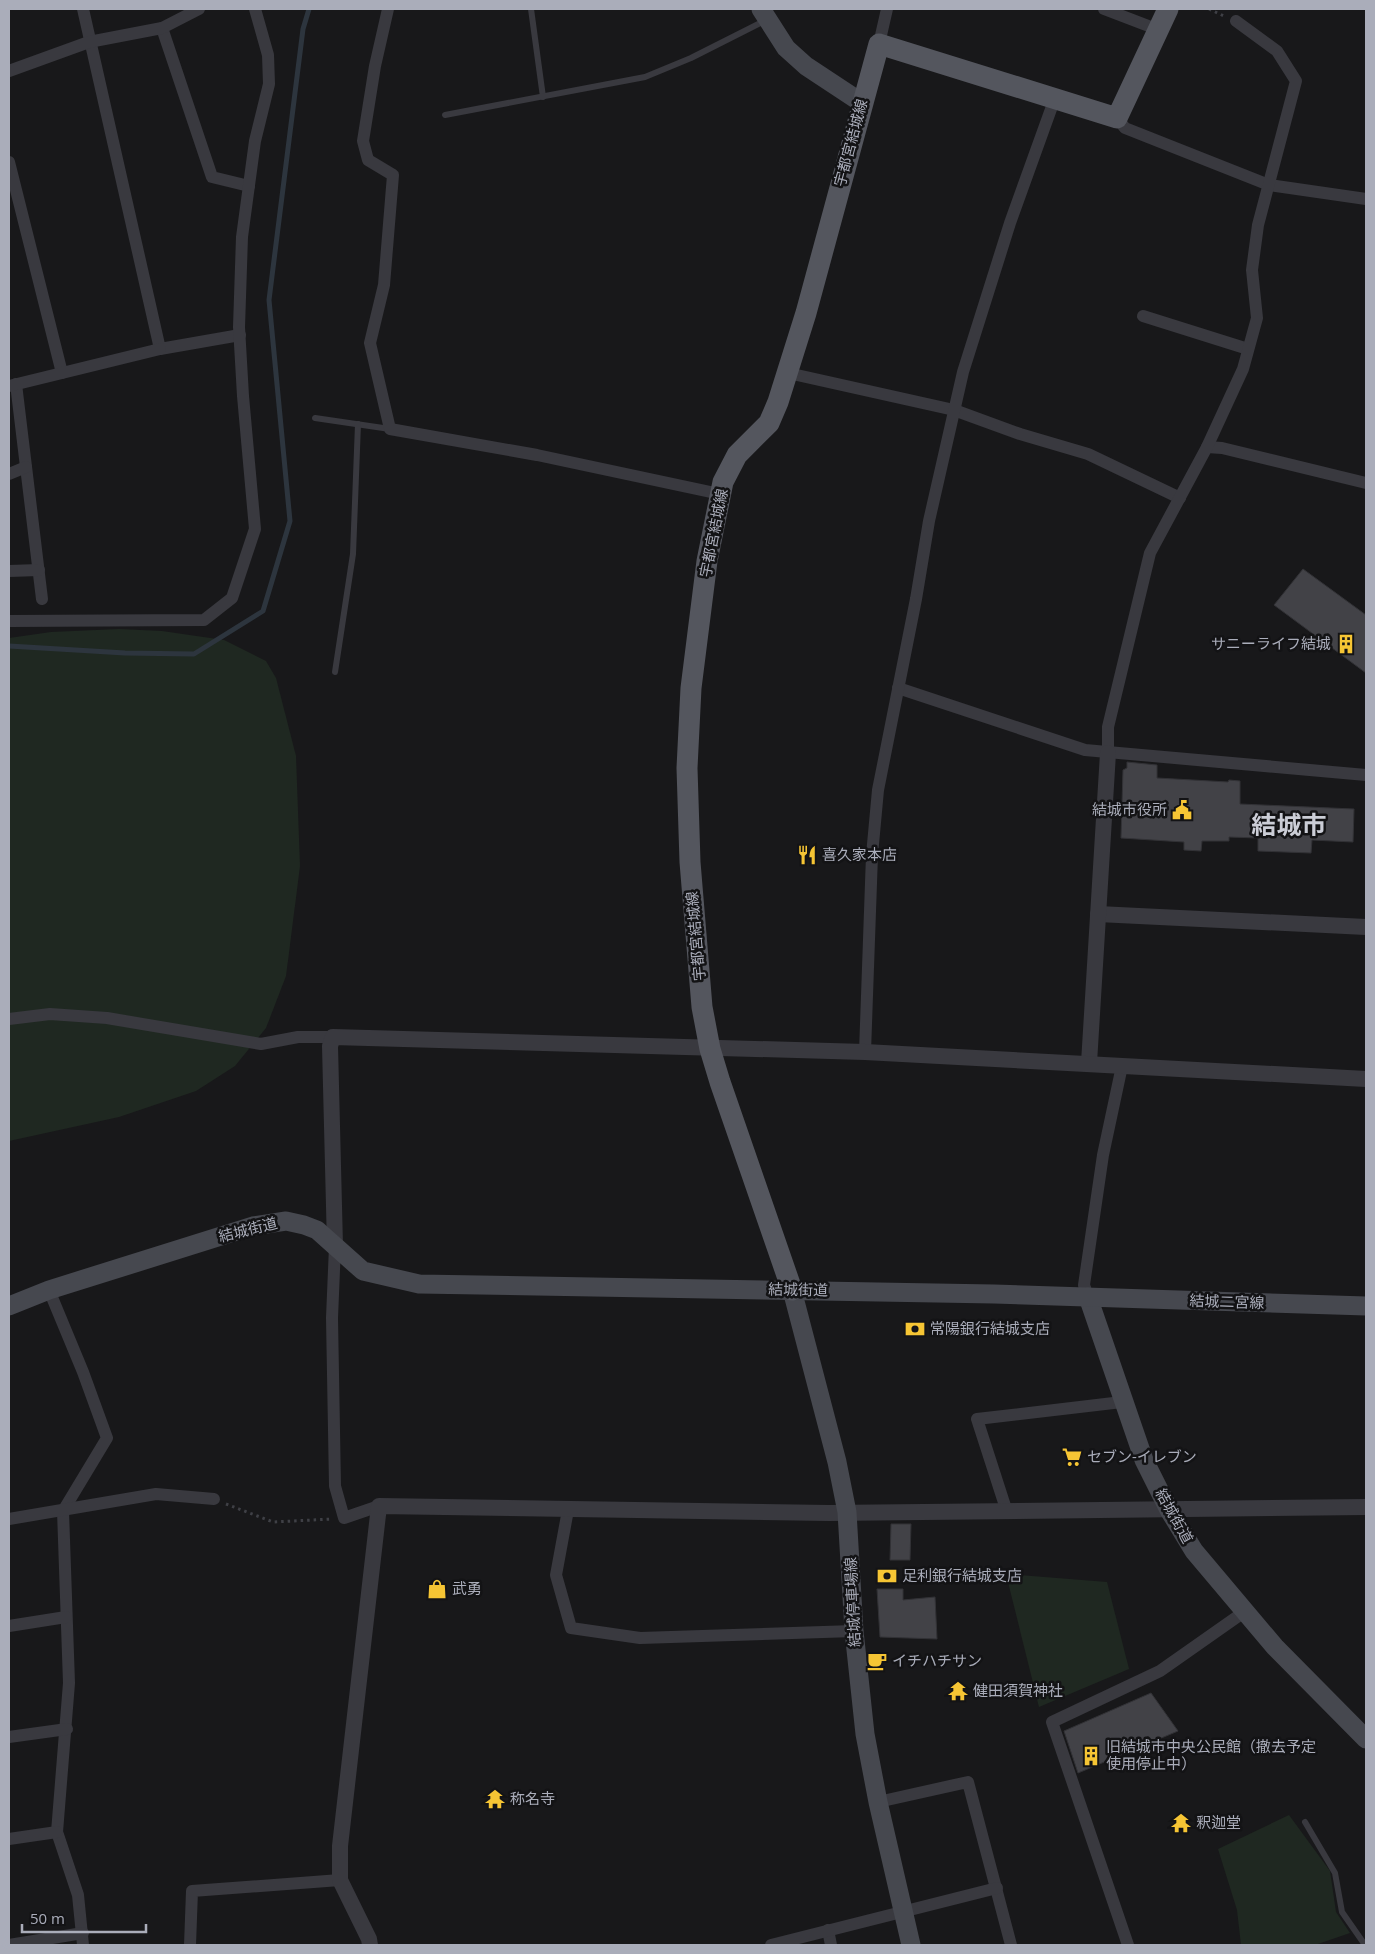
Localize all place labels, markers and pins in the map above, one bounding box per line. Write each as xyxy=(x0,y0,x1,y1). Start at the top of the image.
place label: サニーライフ結城 xyxy=(1211,633,1331,653)
building icon: サニーライフ結城 xyxy=(1335,633,1357,655)
place label: 結城市役所 xyxy=(1092,799,1167,819)
public building icon: 結城市役所 xyxy=(1171,799,1193,821)
restaurant icon: 喜久家本店 xyxy=(796,844,818,866)
place label: 喜久家本店 xyxy=(822,844,897,864)
bank icon: 常陽銀行結城支店 xyxy=(904,1318,926,1340)
place label: 常陽銀行結城支店 xyxy=(930,1318,1050,1338)
supermarket icon: セブン-イレブン xyxy=(1061,1446,1083,1468)
place label: セブン-イレブン xyxy=(1087,1446,1197,1466)
bank icon: 足利銀行結城支店 xyxy=(876,1565,898,1587)
place label: 足利銀行結城支店 xyxy=(902,1565,1022,1585)
shop icon: 武勇 xyxy=(426,1578,448,1600)
place label: 武勇 xyxy=(452,1578,482,1598)
cafe icon: イチハチサン xyxy=(866,1650,888,1672)
place label: イチハチサン xyxy=(892,1650,982,1670)
temple icon: 健田須賀神社 xyxy=(947,1680,969,1702)
place label: 健田須賀神社 xyxy=(973,1680,1063,1700)
place label: 旧結城市中央公民館（撤去予定 使用停止中） xyxy=(1106,1736,1316,1773)
building icon: 旧結城市中央公民館（撤去予定 使用停止中） xyxy=(1080,1745,1102,1767)
temple icon: 称名寺 xyxy=(484,1788,506,1810)
place label: 称名寺 xyxy=(510,1788,555,1808)
temple icon: 釈迦堂 xyxy=(1170,1812,1192,1834)
place label: 釈迦堂 xyxy=(1196,1812,1241,1832)

